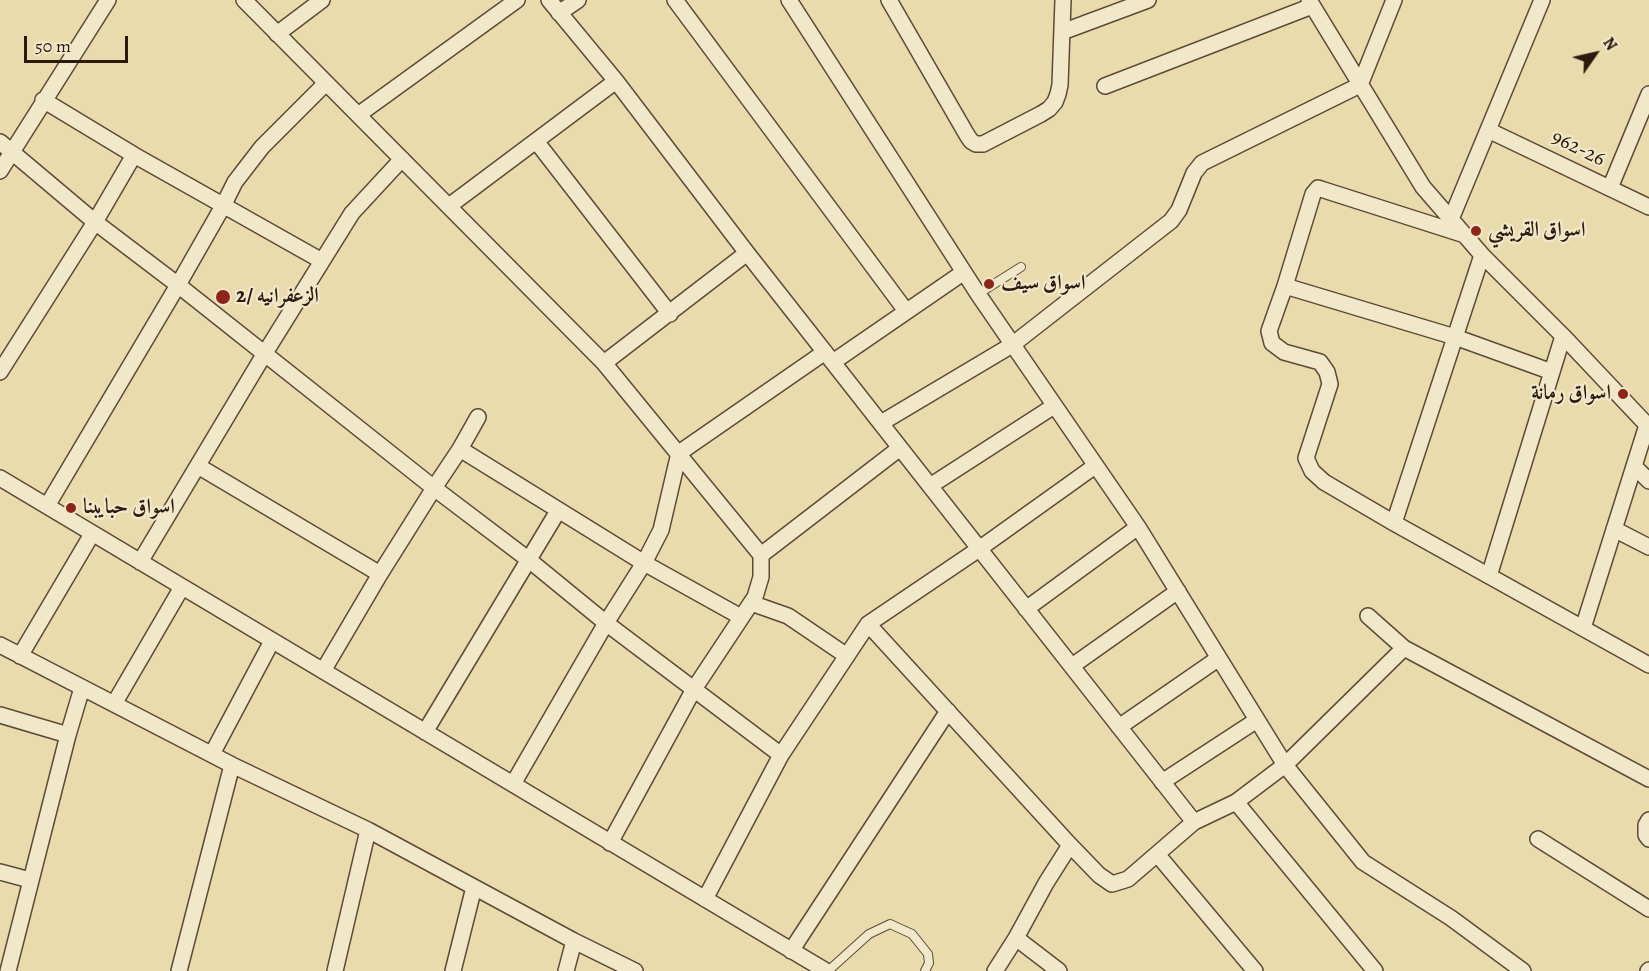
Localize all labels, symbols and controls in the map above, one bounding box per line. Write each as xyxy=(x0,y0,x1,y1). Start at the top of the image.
scale bar xyxy=(27,24,130,62)
north arrow xyxy=(1565,24,1625,84)
text: N xyxy=(1598,33,1622,55)
text: 50 m xyxy=(35,34,71,58)
street label: 962-26 xyxy=(1547,125,1609,173)
place label: اسواق القريشي xyxy=(1488,218,1586,244)
marker: اسواق القريشي xyxy=(1469,224,1483,238)
place label: اسواق سيف xyxy=(1001,271,1086,297)
marker: اسواق سيف xyxy=(982,277,996,291)
place label: الزعفرانيه /2 xyxy=(236,284,319,310)
marker: الزعفرانيه /2 xyxy=(214,288,232,306)
place label: اسواق رمانة xyxy=(1531,381,1611,407)
marker: اسواق رمانة xyxy=(1616,387,1630,401)
place label: اسواق حبايبنا xyxy=(83,495,175,521)
marker: اسواق حبايبنا xyxy=(64,501,78,515)

